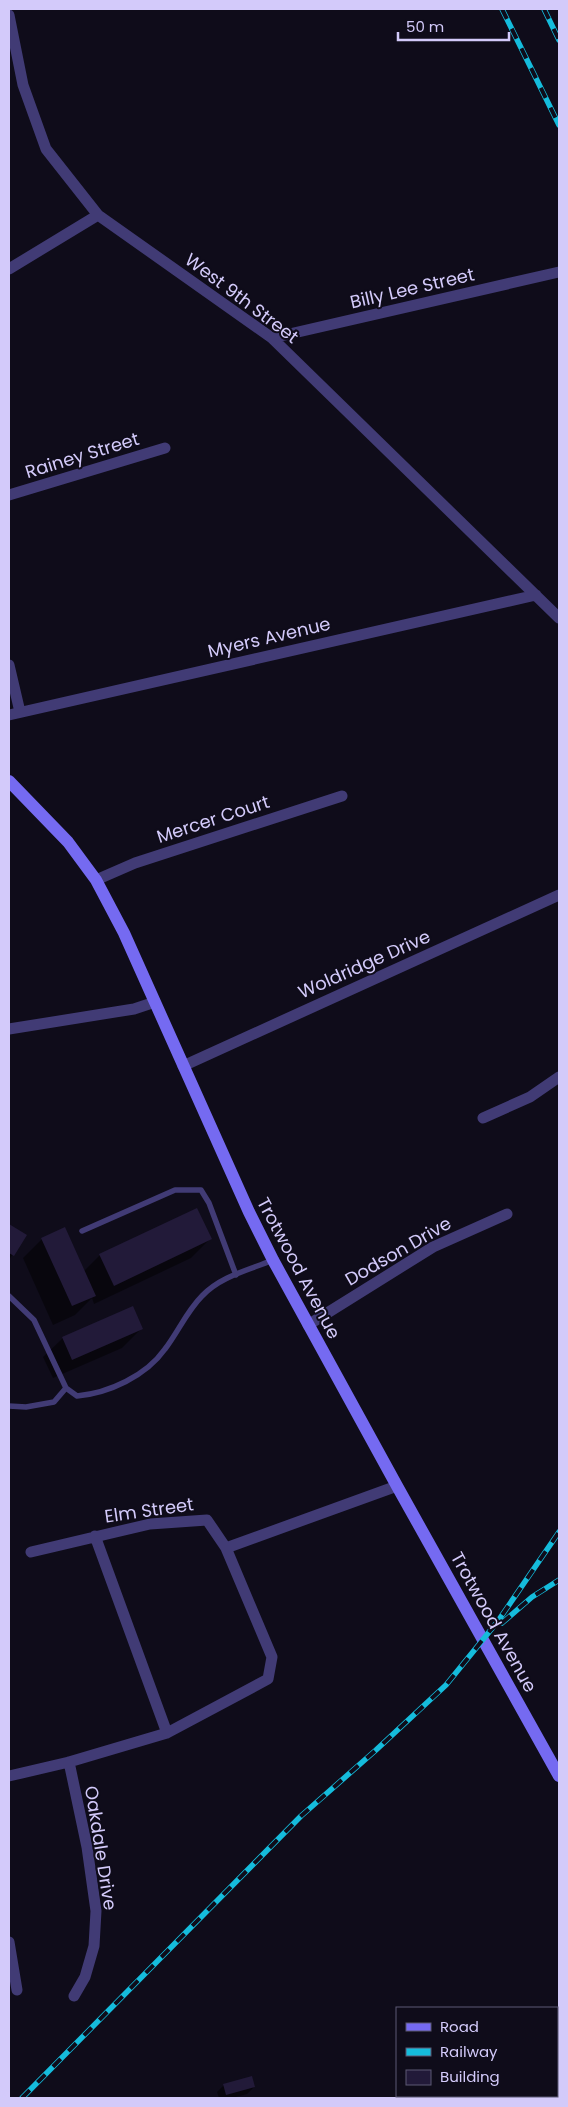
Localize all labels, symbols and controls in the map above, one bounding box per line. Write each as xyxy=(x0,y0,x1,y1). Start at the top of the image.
scale bar xyxy=(398,10,509,42)
text: 50 m xyxy=(406,16,444,37)
street label: West 9th Street xyxy=(180,247,304,349)
street label: Billy Lee Street xyxy=(347,262,477,314)
street label: Rainey Street xyxy=(22,426,142,484)
street label: Myers Avenue xyxy=(205,611,333,663)
street label: Mercer Court xyxy=(153,789,273,849)
street label: Woldridge Drive xyxy=(294,924,434,1004)
street label: Trotwood Avenue xyxy=(251,1193,347,1343)
street label: Dodson Drive xyxy=(340,1210,456,1292)
street label: Elm Street xyxy=(103,1491,195,1529)
street label: Trotwood Avenue xyxy=(445,1547,543,1697)
street label: Oakdale Drive xyxy=(79,1784,123,1912)
legend xyxy=(396,2007,558,2097)
text: Road xyxy=(440,2016,479,2037)
text: Railway xyxy=(440,2041,498,2062)
text: Building xyxy=(440,2066,500,2087)

